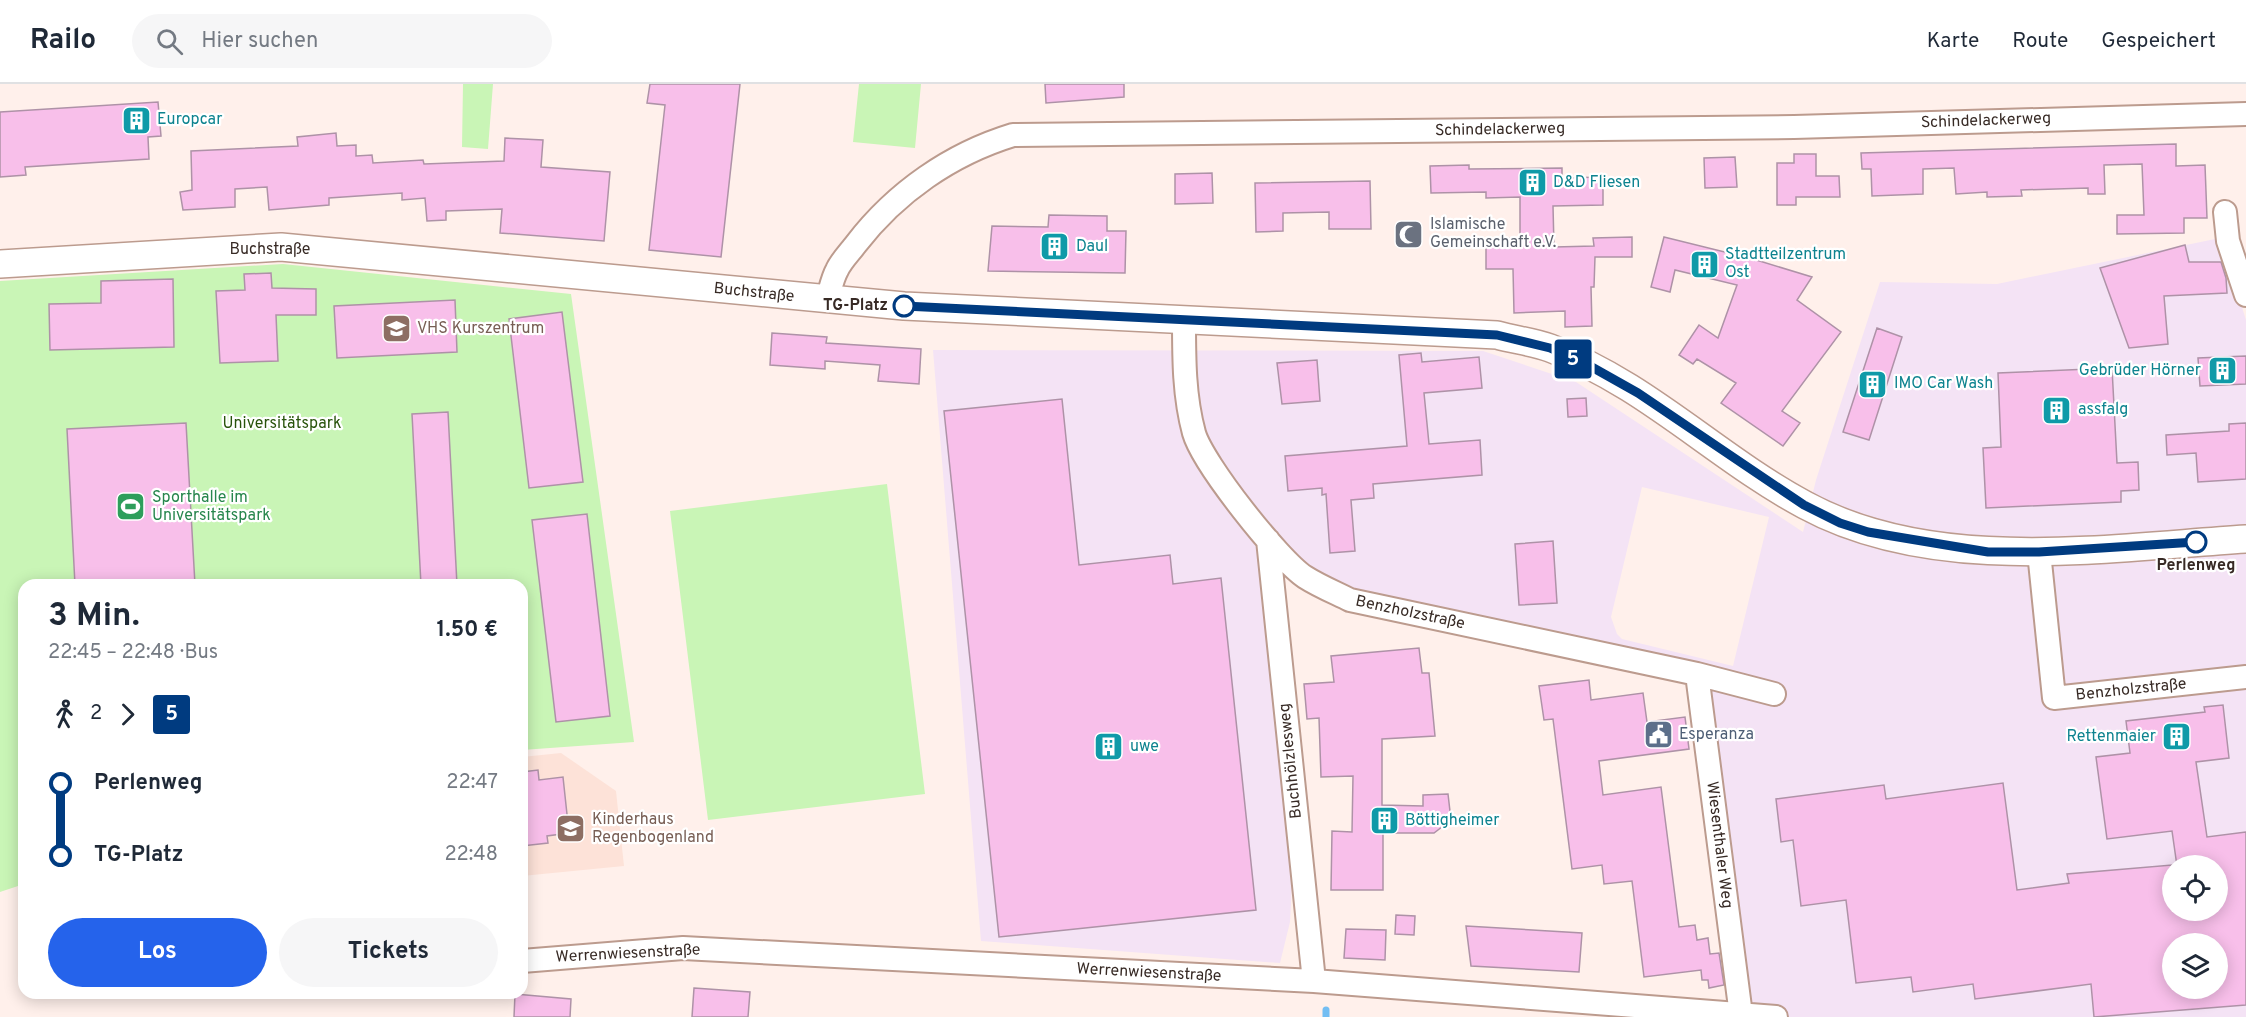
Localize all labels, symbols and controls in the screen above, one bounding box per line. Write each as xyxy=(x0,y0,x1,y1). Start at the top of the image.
search box xyxy=(132,14,552,68)
text: Railo xyxy=(30,23,96,59)
icon: search xyxy=(153,25,186,58)
text: Hier suchen xyxy=(201,28,318,55)
text: Karte xyxy=(1927,28,1979,55)
text: Route xyxy=(2012,28,2068,55)
text: Gespeichert xyxy=(2101,28,2216,55)
building icon: Europcar xyxy=(120,104,152,136)
street label: Schindelackerweg xyxy=(1921,109,2051,133)
place label: Europcar xyxy=(157,110,222,130)
street label: Schindelackerweg xyxy=(1435,119,1565,141)
building icon: D&D Fliesen xyxy=(1516,167,1548,199)
place label: D&D Fliesen xyxy=(1553,173,1640,193)
place label: Islamische Gemeinschaft e.V. xyxy=(1430,215,1556,253)
mosque icon: Islamische Gemeinschaft e.V. xyxy=(1393,218,1425,250)
building icon: Daul xyxy=(1039,231,1071,263)
place label: Daul xyxy=(1076,237,1108,257)
street label: Buchstraße xyxy=(230,240,310,260)
place label: Stadtteilzentrum Ost xyxy=(1725,245,1846,283)
building icon: Stadtteilzentrum Ost xyxy=(1688,248,1720,280)
street label: Buchstraße xyxy=(713,279,795,307)
marker: TG-Platz xyxy=(893,295,915,317)
place label: TG-Platz xyxy=(823,296,888,316)
school or university icon: VHS Kurszentrum xyxy=(380,313,412,345)
place label: VHS Kurszentrum xyxy=(417,319,544,339)
line badge: 5 xyxy=(1554,340,1592,378)
text: 5 xyxy=(1567,346,1579,373)
building icon: Gebrüder Hörner xyxy=(2206,355,2238,387)
place label: Gebrüder Hörner xyxy=(2079,361,2201,381)
building icon: IMO Car Wash xyxy=(1857,368,1889,400)
place label: IMO Car Wash xyxy=(1894,374,1993,394)
building icon: assfalg xyxy=(2041,394,2073,426)
place label: assfalg xyxy=(2078,400,2128,420)
park label: Universitätspark xyxy=(223,414,341,434)
place label: Sporthalle im Universitätspark xyxy=(152,488,271,526)
sports icon: Sporthalle im Universitätspark xyxy=(115,491,147,523)
marker: Perlenweg xyxy=(2185,531,2207,553)
place label: Perlenweg xyxy=(2157,556,2235,576)
street label: Benzholzstraße xyxy=(1353,592,1467,634)
text: 3 Min. xyxy=(48,596,140,638)
text: 1.50 € xyxy=(436,617,498,644)
text: 22:45 – 22:48 · Bus xyxy=(48,640,218,666)
street label: Benzholzstraße xyxy=(2075,674,2187,706)
icon: walk xyxy=(48,698,81,731)
icon: forward xyxy=(111,698,144,731)
text: 2 xyxy=(90,701,102,727)
text: 5 xyxy=(165,701,178,728)
street label: Buchhölzlesweg xyxy=(1275,702,1307,820)
public building icon: Esperanza xyxy=(1642,719,1674,751)
building icon: Rettenmaier xyxy=(2161,721,2193,753)
place label: Esperanza xyxy=(1679,725,1754,745)
place label: Rettenmaier xyxy=(2067,727,2156,747)
building icon: uwe xyxy=(1093,731,1125,763)
place label: uwe xyxy=(1130,737,1159,757)
text: Perlenweg xyxy=(94,770,203,797)
text: 22:47 xyxy=(446,770,498,796)
street label: Wiesenthaler Weg xyxy=(1701,780,1737,910)
building icon: Böttigheimer xyxy=(1368,805,1400,837)
place label: Kinderhaus Regenbogenland xyxy=(592,810,714,848)
place label: Böttigheimer xyxy=(1405,811,1500,831)
school or university icon: Kinderhaus Regenbogenland xyxy=(555,813,587,845)
text: TG-Platz xyxy=(94,842,183,869)
text: 22:48 xyxy=(444,842,498,868)
map controls xyxy=(2162,855,2228,999)
button: locate xyxy=(2162,855,2228,921)
button: Los xyxy=(48,918,267,987)
button: Tickets xyxy=(279,918,498,987)
button: layers xyxy=(2162,933,2228,999)
street label: Werrenwiesenstraße xyxy=(555,940,701,968)
street label: Werrenwiesenstraße xyxy=(1076,959,1222,987)

